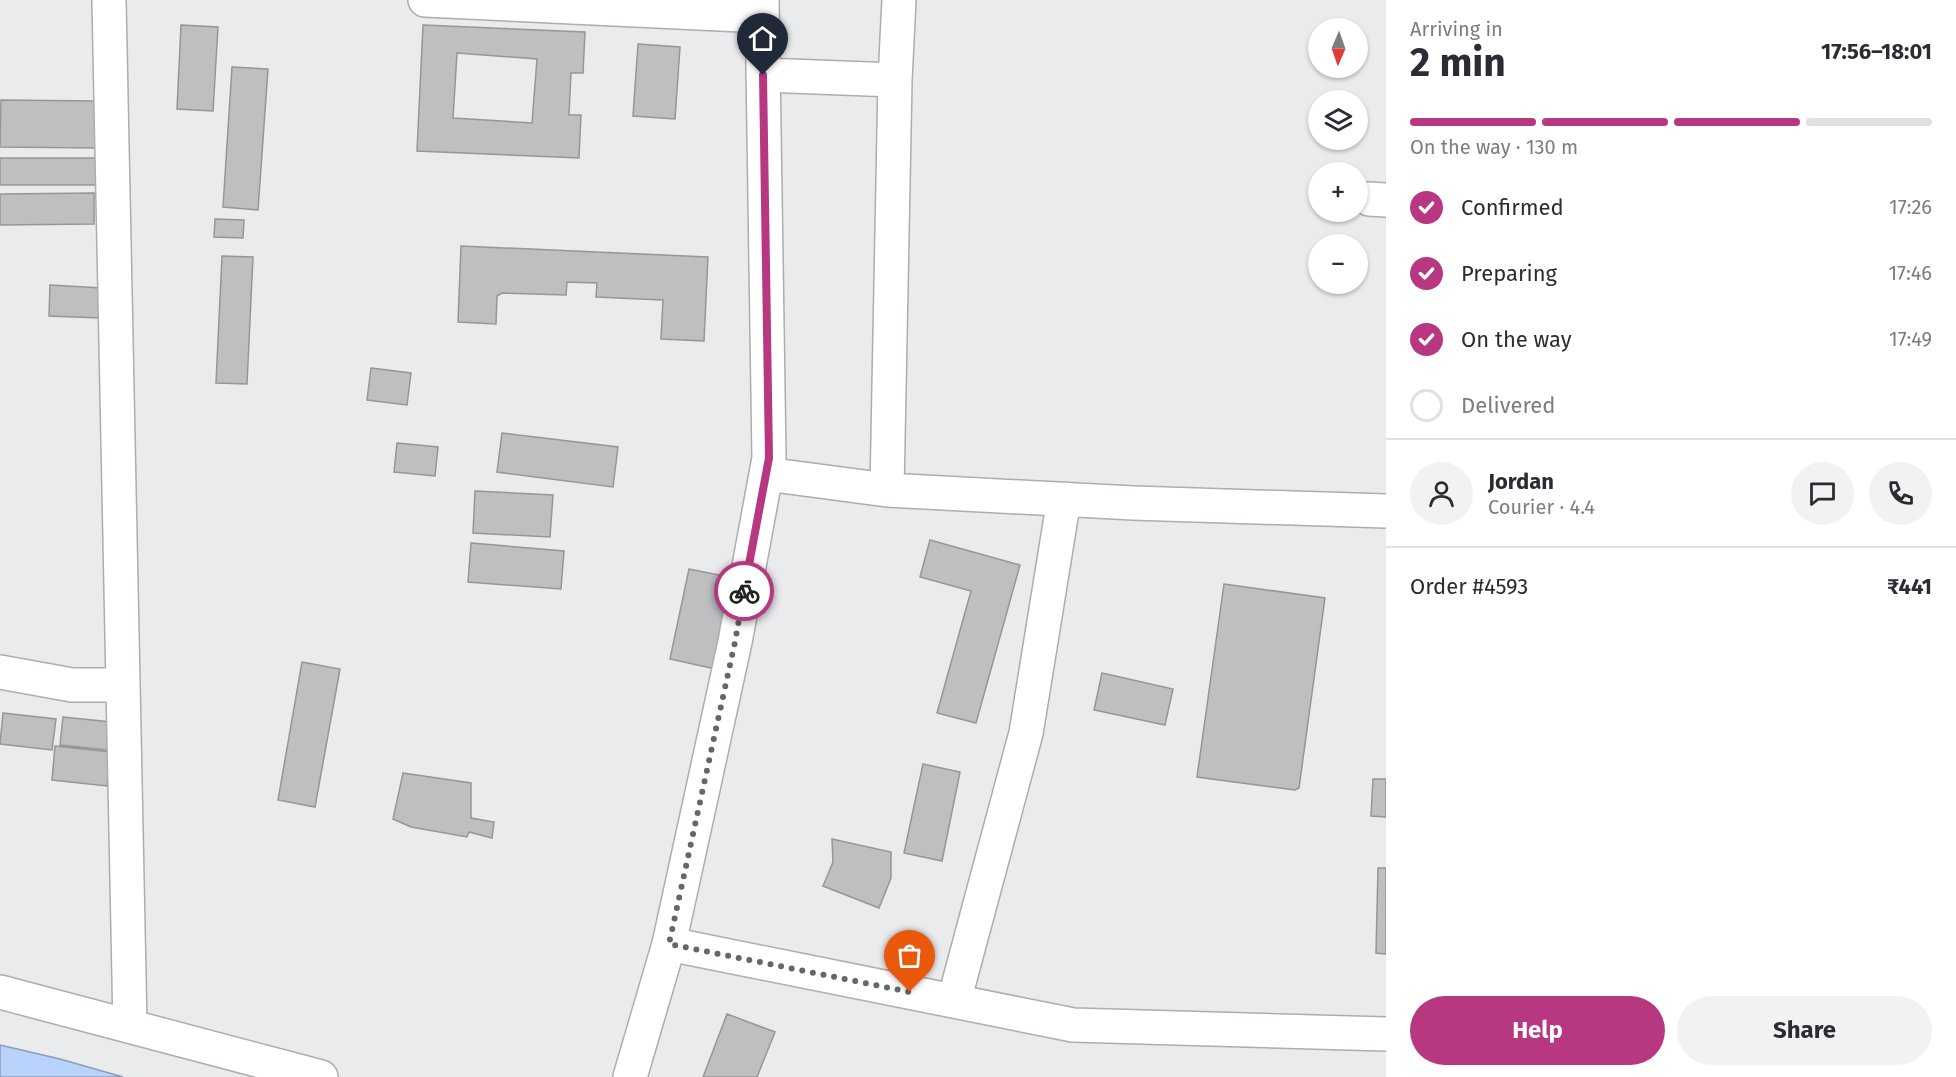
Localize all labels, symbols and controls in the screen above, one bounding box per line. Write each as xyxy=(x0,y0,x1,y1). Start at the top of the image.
pin xyxy=(737,13,788,75)
text: Arriving in xyxy=(1410,17,1503,41)
north arrow xyxy=(1308,18,1368,78)
map controls xyxy=(1308,18,1368,294)
icon: home xyxy=(746,22,779,55)
text: 17:56–18:01 xyxy=(1821,38,1932,65)
text: 2 min xyxy=(1410,40,1506,86)
button: layers xyxy=(1308,90,1368,150)
text: On the way · 130 m xyxy=(1410,135,1578,159)
button: + xyxy=(1308,162,1368,222)
icon: check xyxy=(1410,191,1443,224)
text: Confirmed xyxy=(1461,194,1564,221)
text: 17:26 xyxy=(1889,195,1932,219)
button: − xyxy=(1308,234,1368,294)
icon: check xyxy=(1410,257,1443,290)
text: Preparing xyxy=(1461,260,1557,287)
text: 17:46 xyxy=(1888,261,1932,285)
icon: check xyxy=(1410,323,1443,356)
text: On the way xyxy=(1461,326,1572,353)
text: 17:49 xyxy=(1889,327,1932,351)
text: Delivered xyxy=(1461,392,1556,419)
button: person xyxy=(1410,462,1473,525)
button: chat xyxy=(1791,462,1854,525)
button: phone xyxy=(1869,462,1932,525)
text: Jordan xyxy=(1488,468,1554,495)
text: Courier · 4.4 xyxy=(1488,495,1595,519)
courier xyxy=(714,561,774,621)
text: Order #4593 xyxy=(1410,573,1528,600)
text: ₹441 xyxy=(1887,573,1932,600)
icon: bike xyxy=(728,575,761,608)
pin xyxy=(884,930,935,992)
icon: bag xyxy=(893,939,926,972)
button: Help xyxy=(1410,996,1665,1065)
button: Share xyxy=(1677,996,1932,1065)

